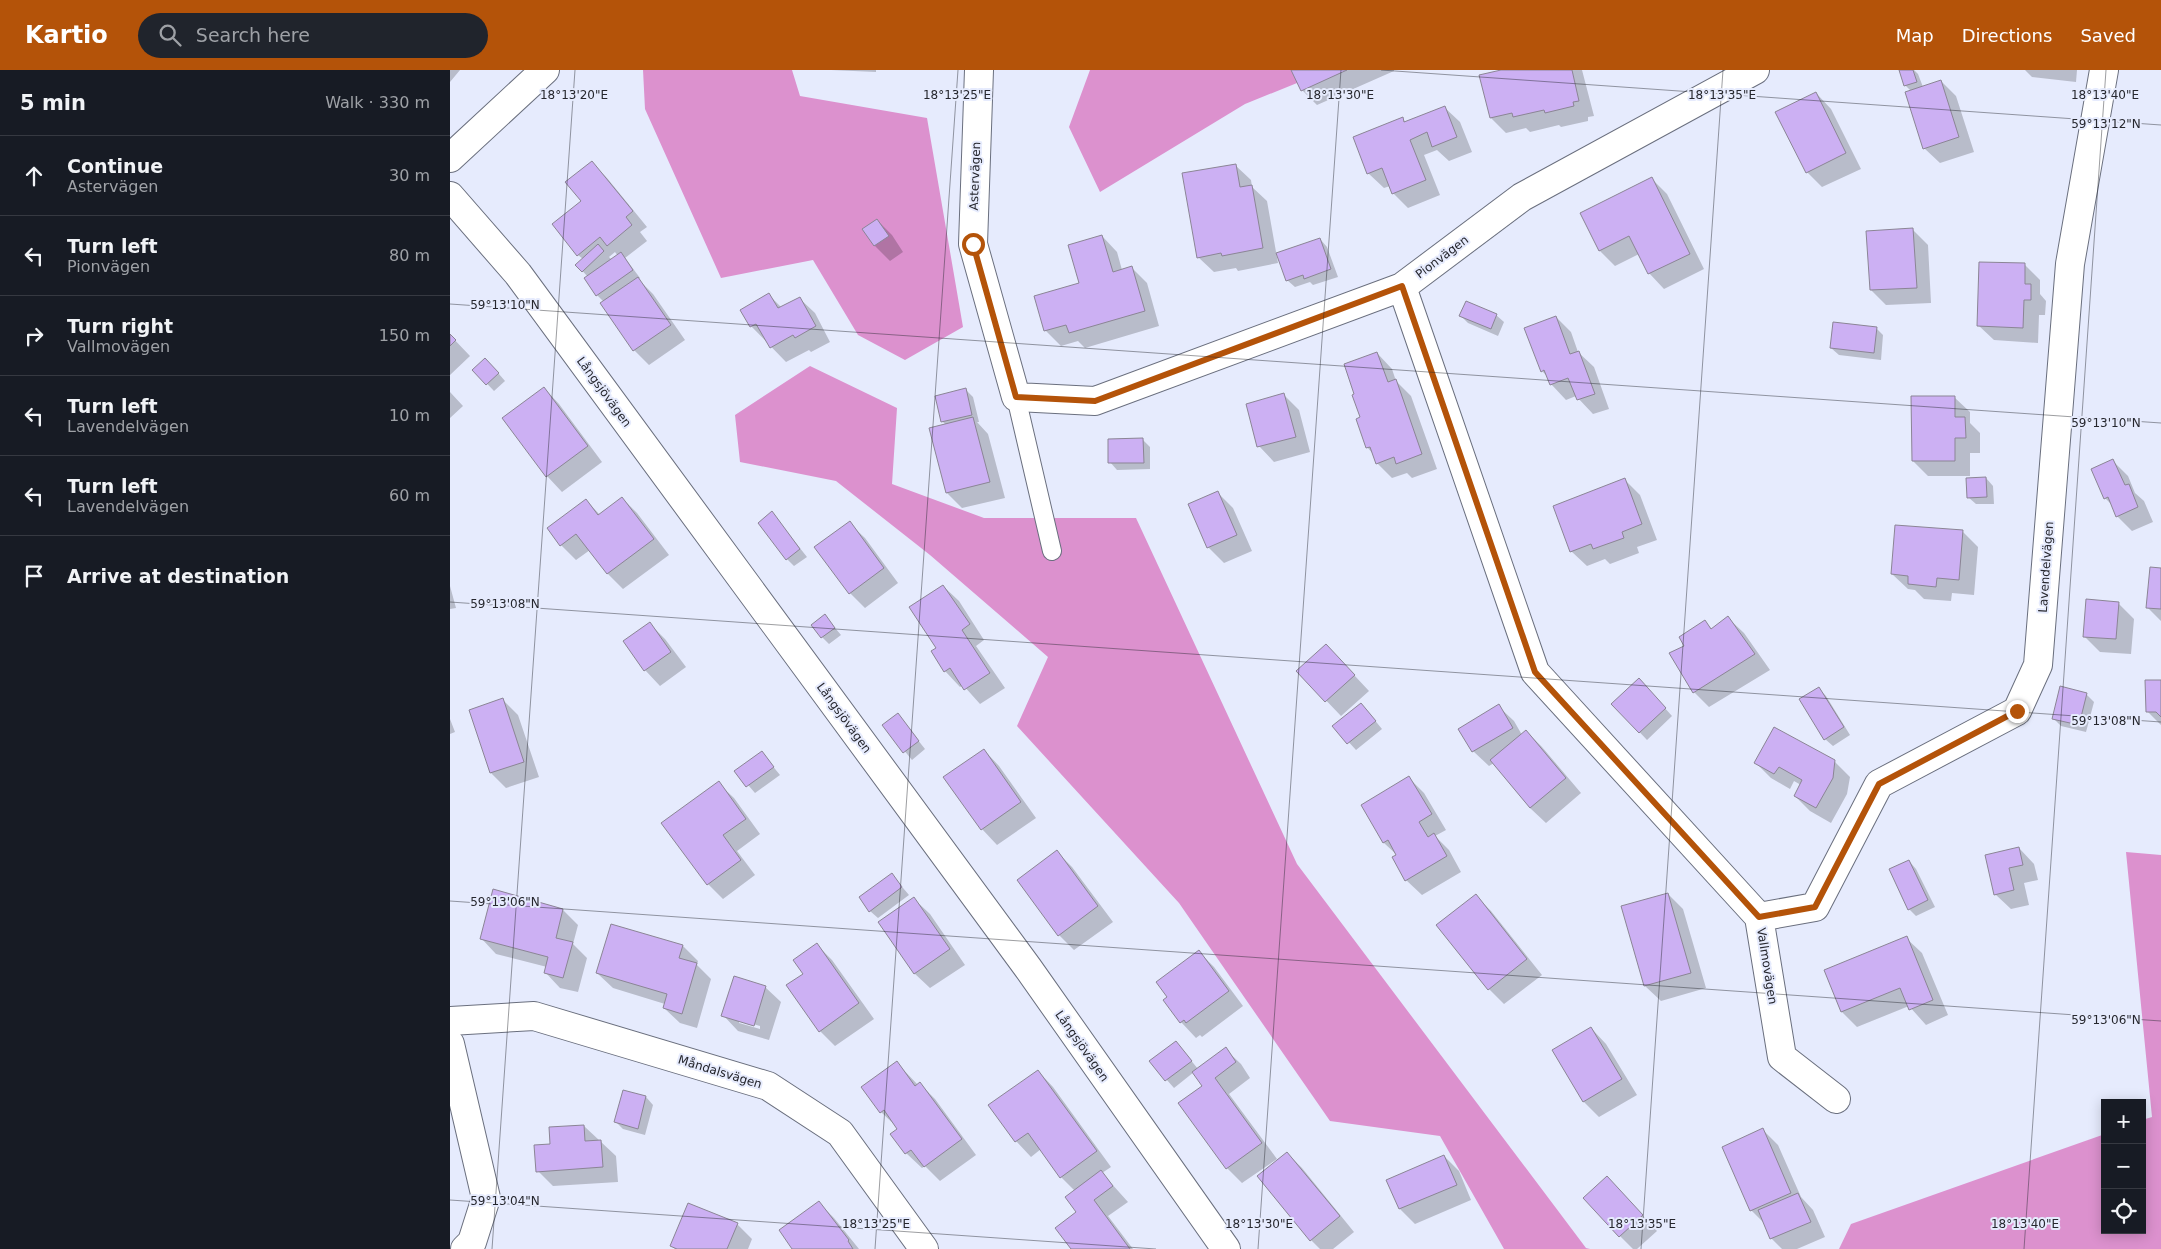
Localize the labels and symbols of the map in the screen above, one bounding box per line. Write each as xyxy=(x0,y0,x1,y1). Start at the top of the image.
text: 18°13'20"E xyxy=(540,88,608,102)
text: 18°13'25"E xyxy=(923,88,991,102)
text: 18°13'30"E xyxy=(1306,88,1374,102)
text: 18°13'35"E xyxy=(1688,88,1756,102)
text: 18°13'40"E xyxy=(2071,88,2139,102)
text: 59°13'12"N xyxy=(2071,117,2141,131)
street label: Astervägen xyxy=(967,142,983,210)
route start xyxy=(962,233,985,256)
street label: Pionvägen xyxy=(1413,233,1471,281)
text: 59°13'10"N xyxy=(470,298,540,312)
street label: Långsjövägen xyxy=(574,354,634,430)
text: 59°13'10"N xyxy=(2071,416,2141,430)
street label: Lavendelvägen xyxy=(2036,521,2056,613)
text: 59°13'08"N xyxy=(470,597,540,611)
street label: Långsjövägen xyxy=(814,680,874,756)
route end xyxy=(2006,700,2029,723)
text: 59°13'08"N xyxy=(2071,714,2141,728)
text: 59°13'06"N xyxy=(470,895,540,909)
street label: Vallmovägen xyxy=(1754,927,1780,1005)
street label: Långsjövägen xyxy=(1052,1008,1112,1084)
text: 59°13'06"N xyxy=(2071,1013,2141,1027)
street label: Måndalsvägen xyxy=(676,1053,764,1091)
text: 59°13'04"N xyxy=(470,1194,540,1208)
text: 18°13'25"E xyxy=(842,1217,910,1231)
text: 18°13'30"E xyxy=(1225,1217,1293,1231)
text: 18°13'35"E xyxy=(1608,1217,1676,1231)
text: 18°13'40"E xyxy=(1991,1217,2059,1231)

